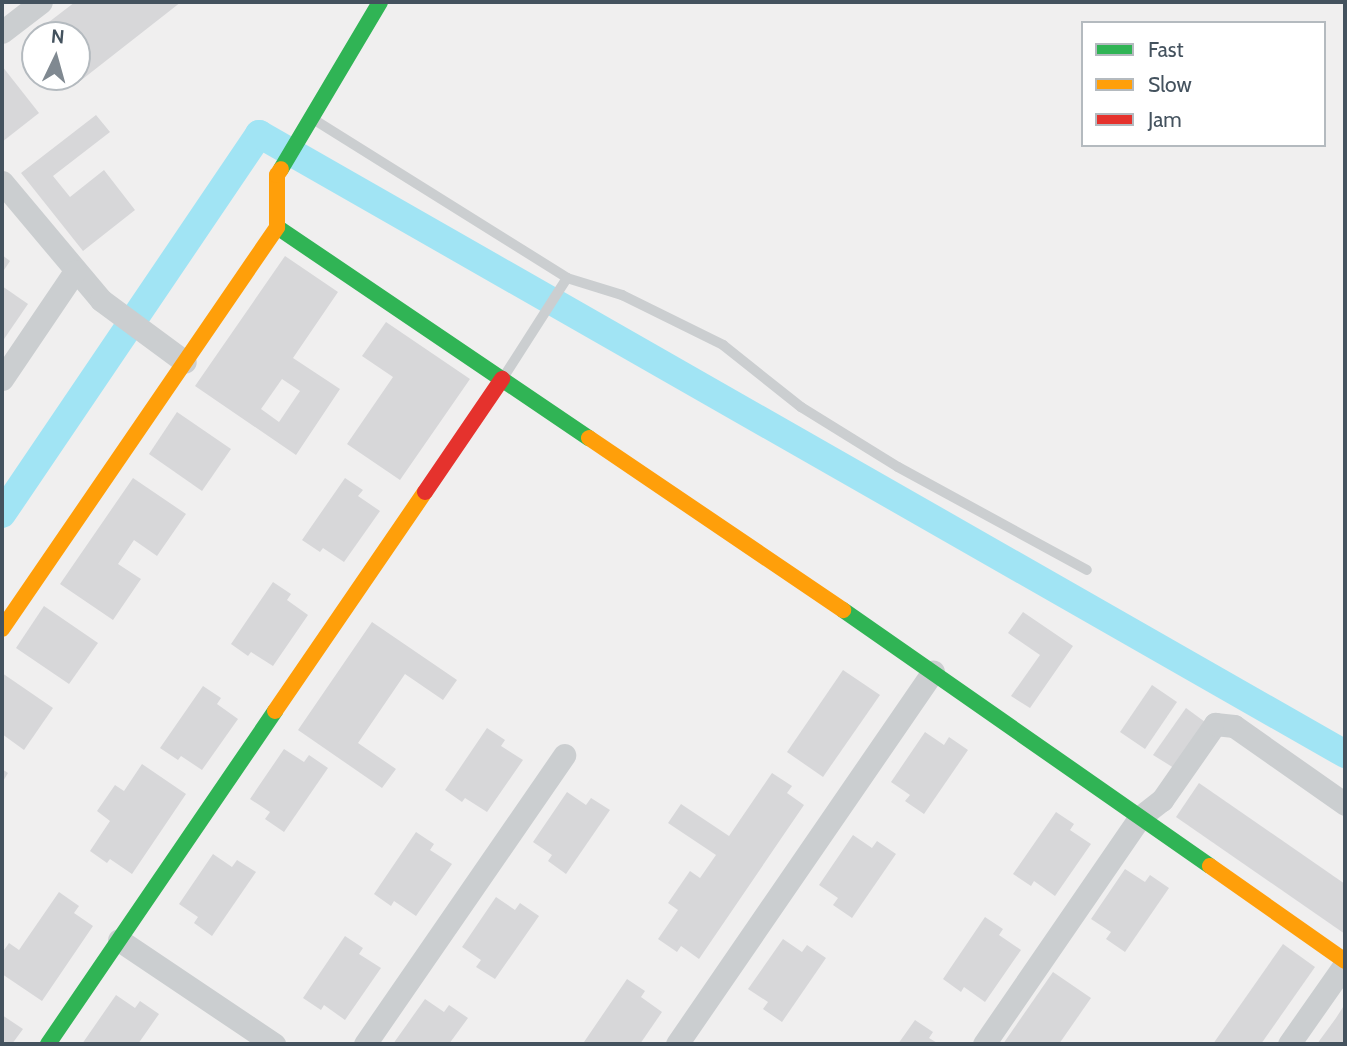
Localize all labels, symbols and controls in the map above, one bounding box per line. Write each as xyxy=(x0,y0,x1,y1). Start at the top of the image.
north arrow xyxy=(21,21,91,91)
legend xyxy=(1081,21,1326,147)
text: N xyxy=(50,25,65,49)
text: Fast xyxy=(1148,37,1184,62)
text: Slow xyxy=(1148,72,1192,97)
text: Jam xyxy=(1148,107,1182,132)

